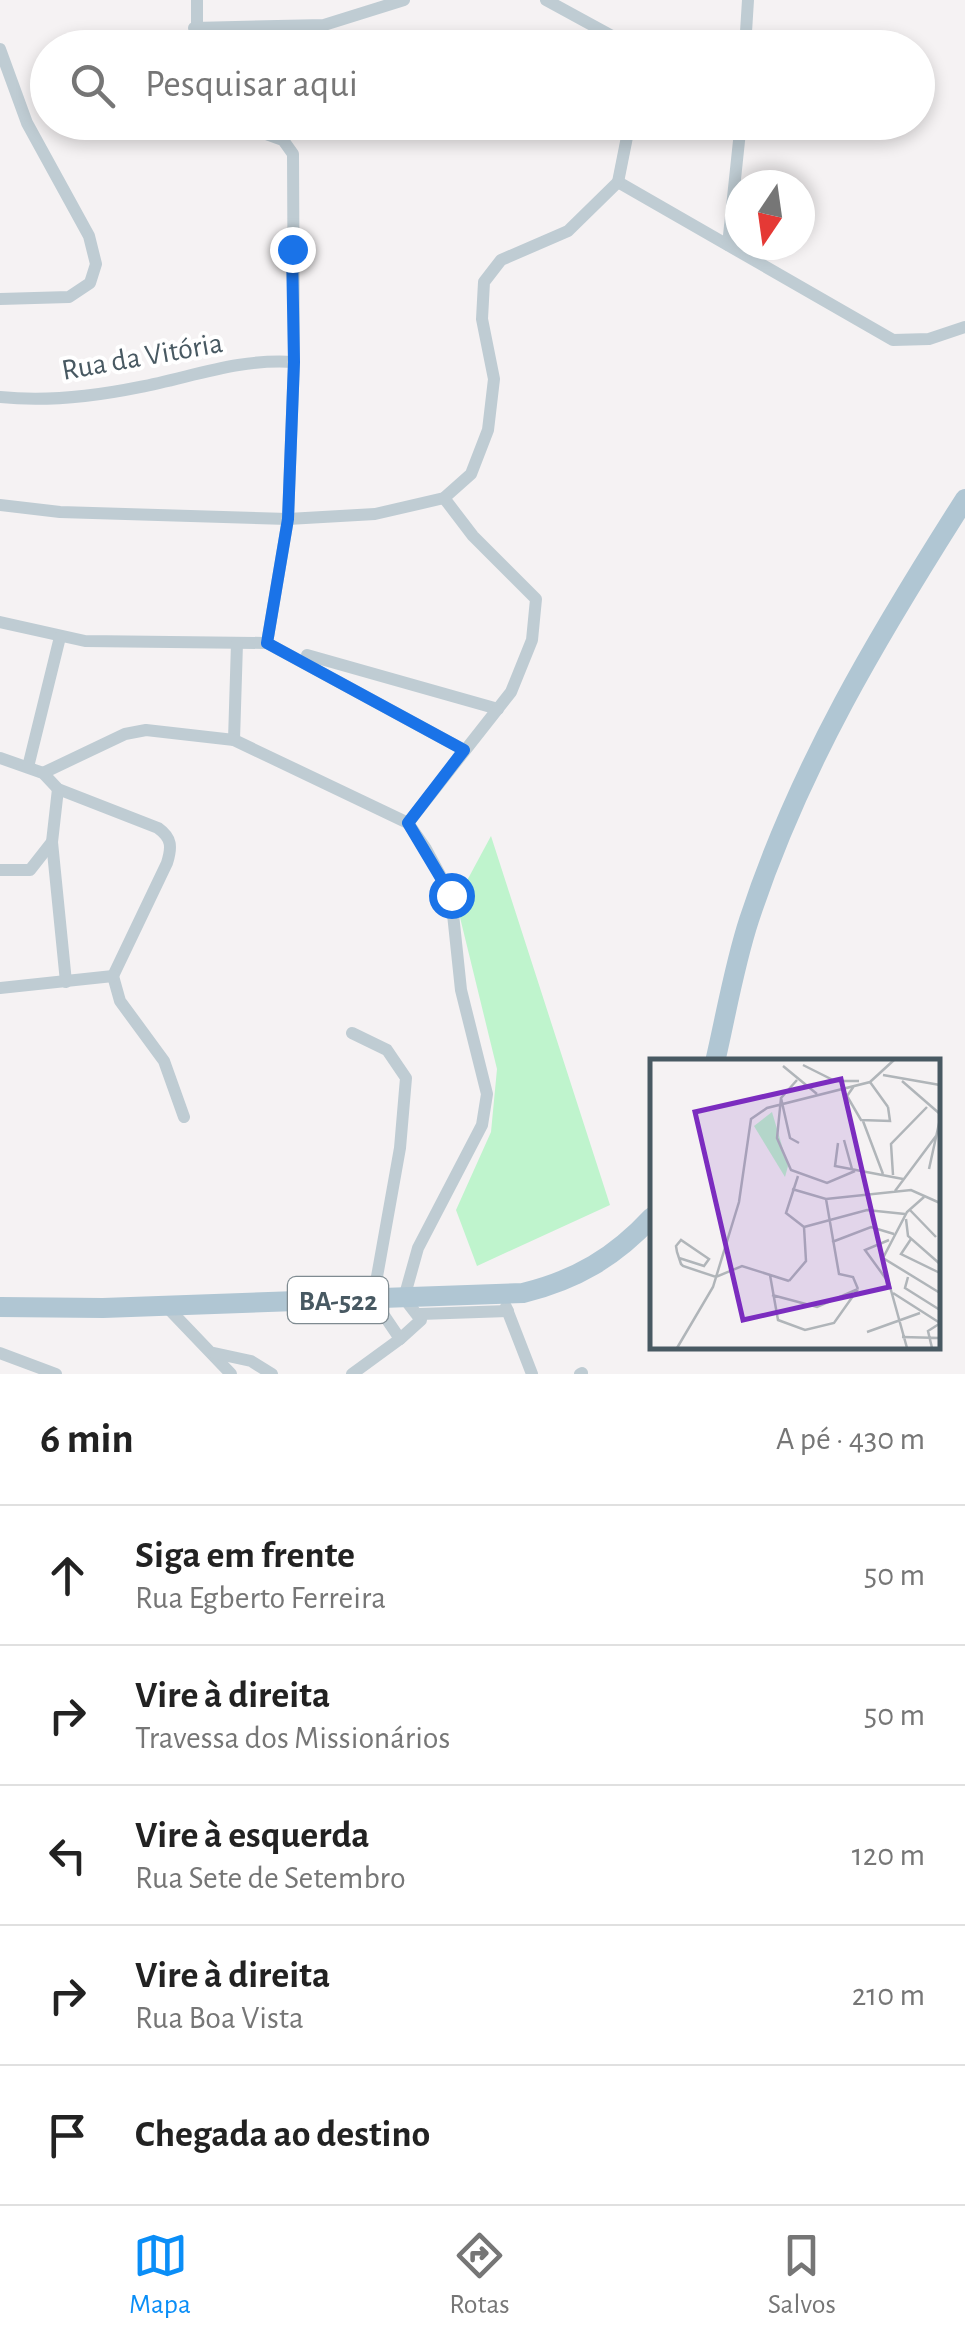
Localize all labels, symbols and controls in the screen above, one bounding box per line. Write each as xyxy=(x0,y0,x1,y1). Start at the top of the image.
search box xyxy=(30,30,935,140)
icon: search xyxy=(65,58,120,113)
text: Pesquisar aqui xyxy=(145,66,358,104)
north arrow xyxy=(725,170,815,260)
route end xyxy=(270,227,316,273)
street label: Rua da Vitória xyxy=(59,328,225,386)
route start xyxy=(429,873,475,919)
inset map xyxy=(650,1059,940,1349)
road number: BA-522 xyxy=(288,1277,388,1323)
text: 6 min xyxy=(40,1418,134,1460)
text: A pé · 430 m xyxy=(776,1423,925,1455)
text: Siga em frente xyxy=(135,1537,355,1575)
icon: ahead xyxy=(40,1548,95,1603)
text: 50 m xyxy=(864,1559,925,1591)
text: Rua Egberto Ferreira xyxy=(135,1582,386,1614)
text: Vire à direita xyxy=(135,1677,330,1715)
icon: right xyxy=(40,1688,95,1743)
text: 50 m xyxy=(864,1699,925,1731)
text: Travessa dos Missionários xyxy=(135,1722,450,1754)
text: Vire à esquerda xyxy=(135,1817,370,1855)
icon: left xyxy=(40,1828,95,1883)
text: 120 m xyxy=(852,1839,925,1871)
text: Rua Sete de Setembro xyxy=(135,1862,406,1894)
text: Vire à direita xyxy=(135,1957,330,1995)
icon: right xyxy=(40,1968,95,2023)
text: 210 m xyxy=(852,1979,925,2011)
text: Rua Boa Vista xyxy=(135,2002,304,2034)
icon: arrive xyxy=(40,2108,95,2163)
text: Chegada ao destino xyxy=(135,2116,430,2154)
tab: Mapa xyxy=(129,2228,191,2322)
tab: Rotas xyxy=(449,2228,510,2322)
tab: Salvos xyxy=(768,2228,836,2322)

